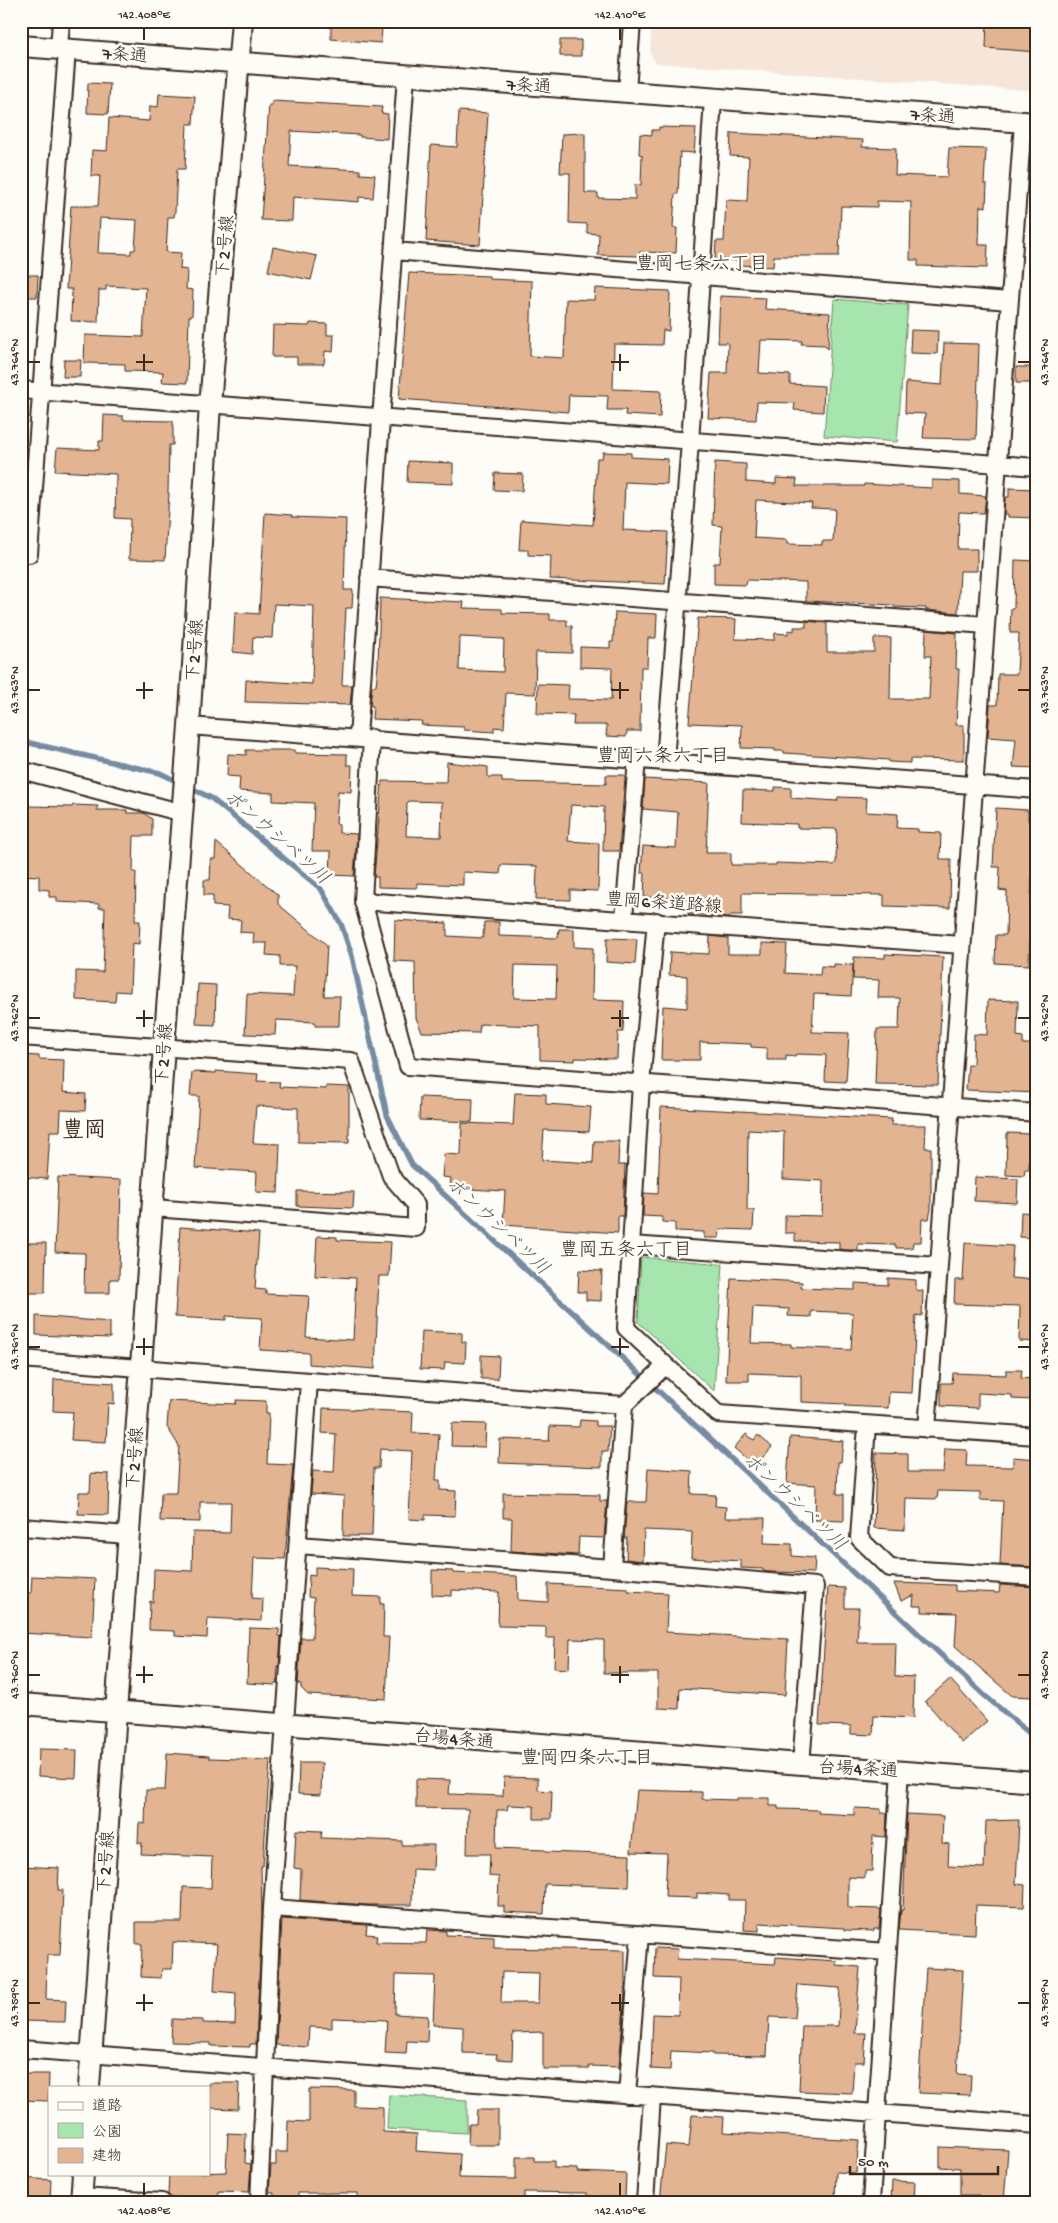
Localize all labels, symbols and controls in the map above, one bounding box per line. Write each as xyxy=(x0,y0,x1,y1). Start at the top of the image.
text: 142.408°E xyxy=(117,9,171,23)
text: 142.410°E xyxy=(594,9,646,23)
street label: 7条通 xyxy=(100,43,148,69)
street label: 7条通 xyxy=(504,74,552,100)
street label: 7条通 xyxy=(908,104,956,130)
street label: 下2号線 xyxy=(212,214,240,278)
district label: 豊岡七条六丁目 xyxy=(635,253,769,277)
text: 43.764°N xyxy=(9,338,23,385)
text: 43.764°N xyxy=(1039,338,1053,385)
street label: 下2号線 xyxy=(183,618,209,682)
text: 43.763°N xyxy=(9,666,23,714)
text: 43.763°N xyxy=(1039,666,1053,714)
district label: 豊岡六条六丁目 xyxy=(596,745,730,769)
water label: ポンウシベツ川 xyxy=(218,786,333,891)
street label: 豊岡6条道路線 xyxy=(605,889,723,919)
text: 43.762°N xyxy=(9,994,23,1042)
text: 43.762°N xyxy=(1039,994,1053,1042)
street label: 下2号線 xyxy=(152,1022,178,1086)
district label: 豊岡 xyxy=(62,1118,106,1145)
water label: ポンウシベツ川 xyxy=(440,1174,553,1281)
district label: 豊岡五条六丁目 xyxy=(559,1239,693,1263)
text: 43.761°N xyxy=(9,1324,23,1370)
text: 43.761°N xyxy=(1039,1324,1053,1370)
street label: 下2号線 xyxy=(123,1426,149,1490)
water label: ポンウシベツ川 xyxy=(737,1450,850,1557)
text: 43.760°N xyxy=(9,1651,23,1699)
text: 43.760°N xyxy=(1039,1651,1053,1699)
street label: 台場4条通 xyxy=(413,1726,495,1754)
district label: 豊岡四条六丁目 xyxy=(520,1747,654,1771)
street label: 台場4条通 xyxy=(817,1757,899,1783)
street label: 下2号線 xyxy=(94,1830,120,1894)
text: 43.759°N xyxy=(9,1979,23,2027)
text: 43.759°N xyxy=(1039,1979,1053,2027)
legend xyxy=(48,2086,210,2176)
text: 道路 xyxy=(92,2098,122,2116)
text: 公園 xyxy=(92,2124,122,2142)
scale bar xyxy=(850,2143,998,2175)
text: 建物 xyxy=(92,2148,122,2166)
text: 50 m xyxy=(858,2154,889,2172)
text: 142.408°E xyxy=(117,2205,171,2219)
text: 142.410°E xyxy=(594,2205,646,2219)

